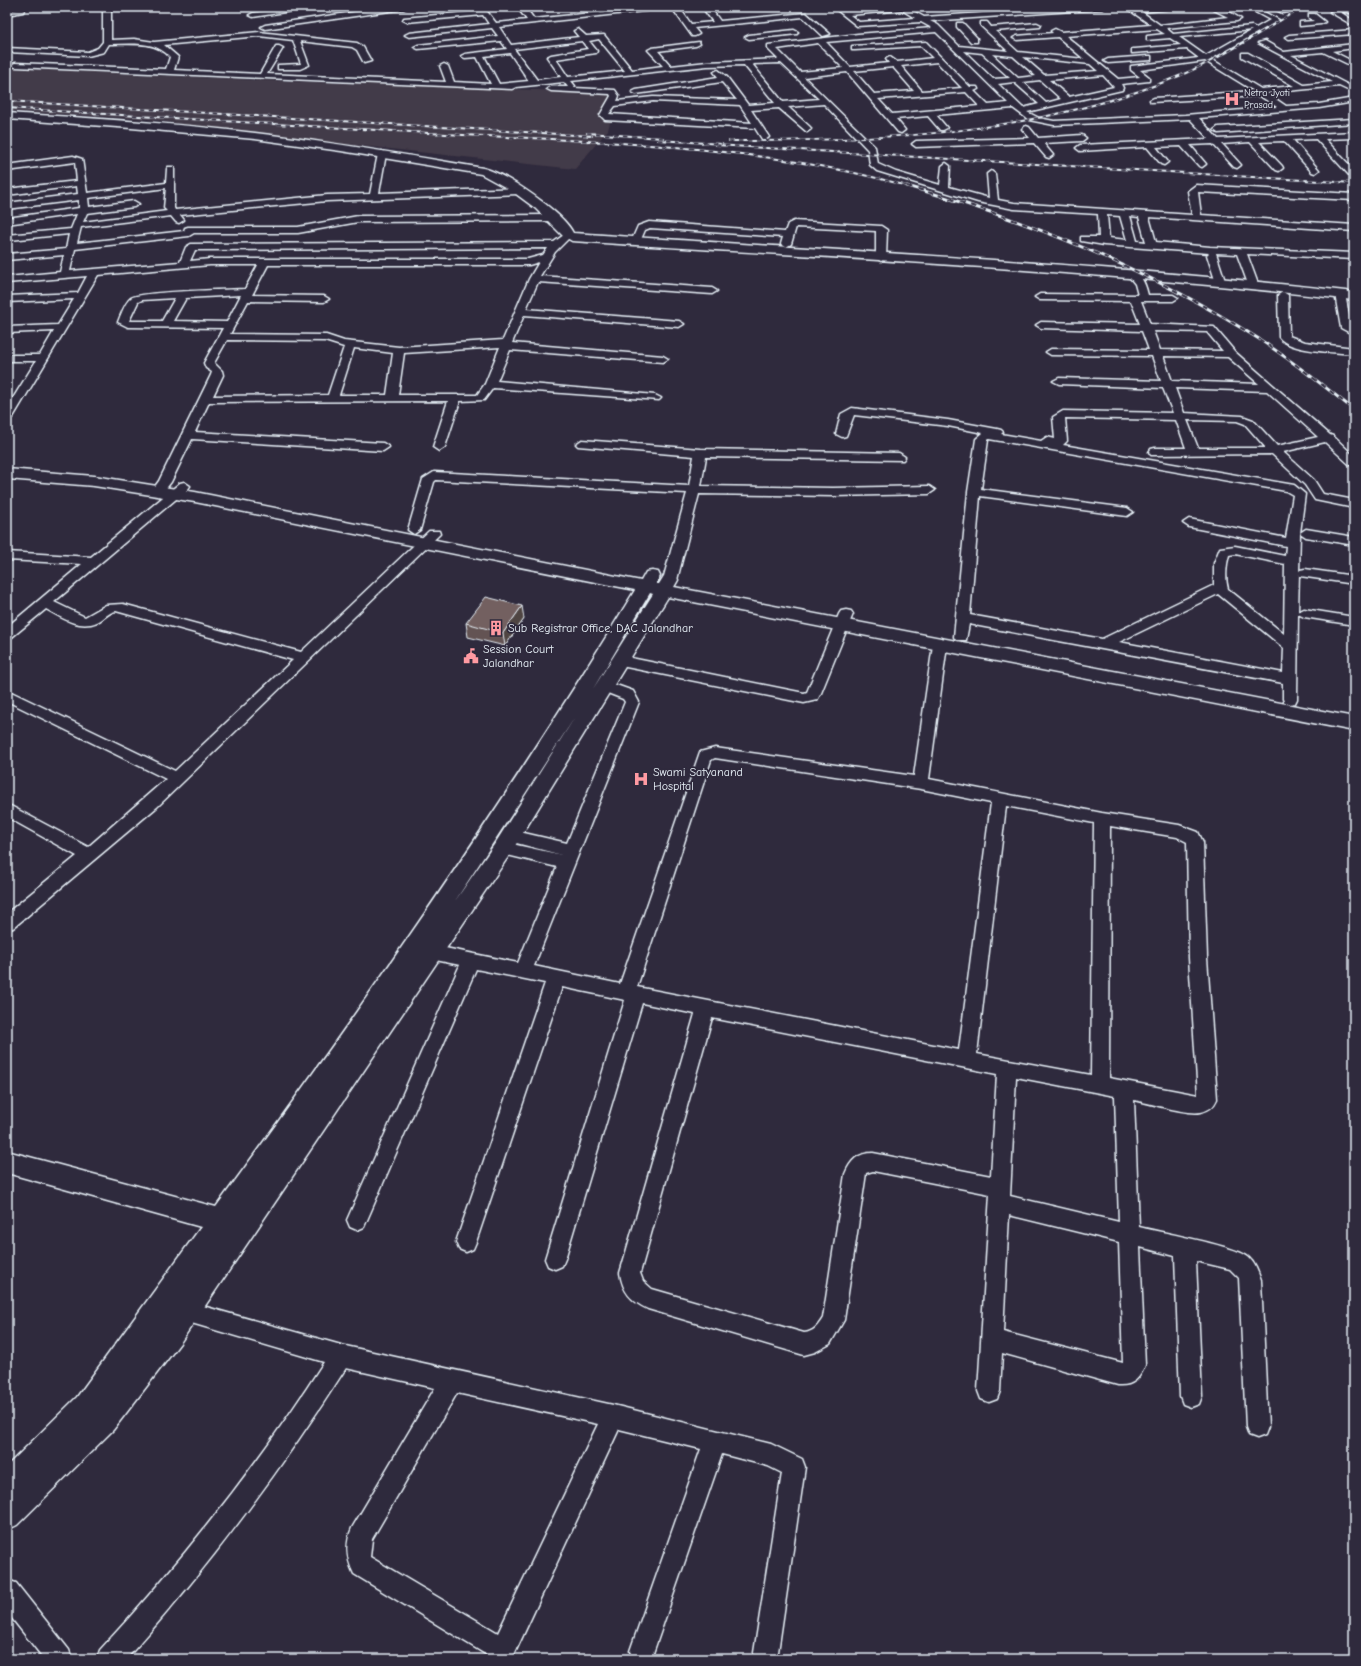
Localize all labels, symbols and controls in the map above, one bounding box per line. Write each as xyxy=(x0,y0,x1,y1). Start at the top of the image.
place label: Netra Jyoti Prasad xyxy=(1244,87,1290,111)
hospital icon: Netra Jyoti Prasad xyxy=(1223,90,1241,108)
building icon: Sub Registrar Office, DAC Jalandhar xyxy=(487,619,505,637)
place label: Sub Registrar Office, DAC Jalandhar xyxy=(508,621,693,635)
place label: Session Court Jalandhar xyxy=(483,642,554,670)
public building icon: Session Court Jalandhar xyxy=(462,647,480,665)
place label: Swami Satyanand Hospital xyxy=(653,765,743,793)
hospital icon: Swami Satyanand Hospital xyxy=(632,770,650,788)

